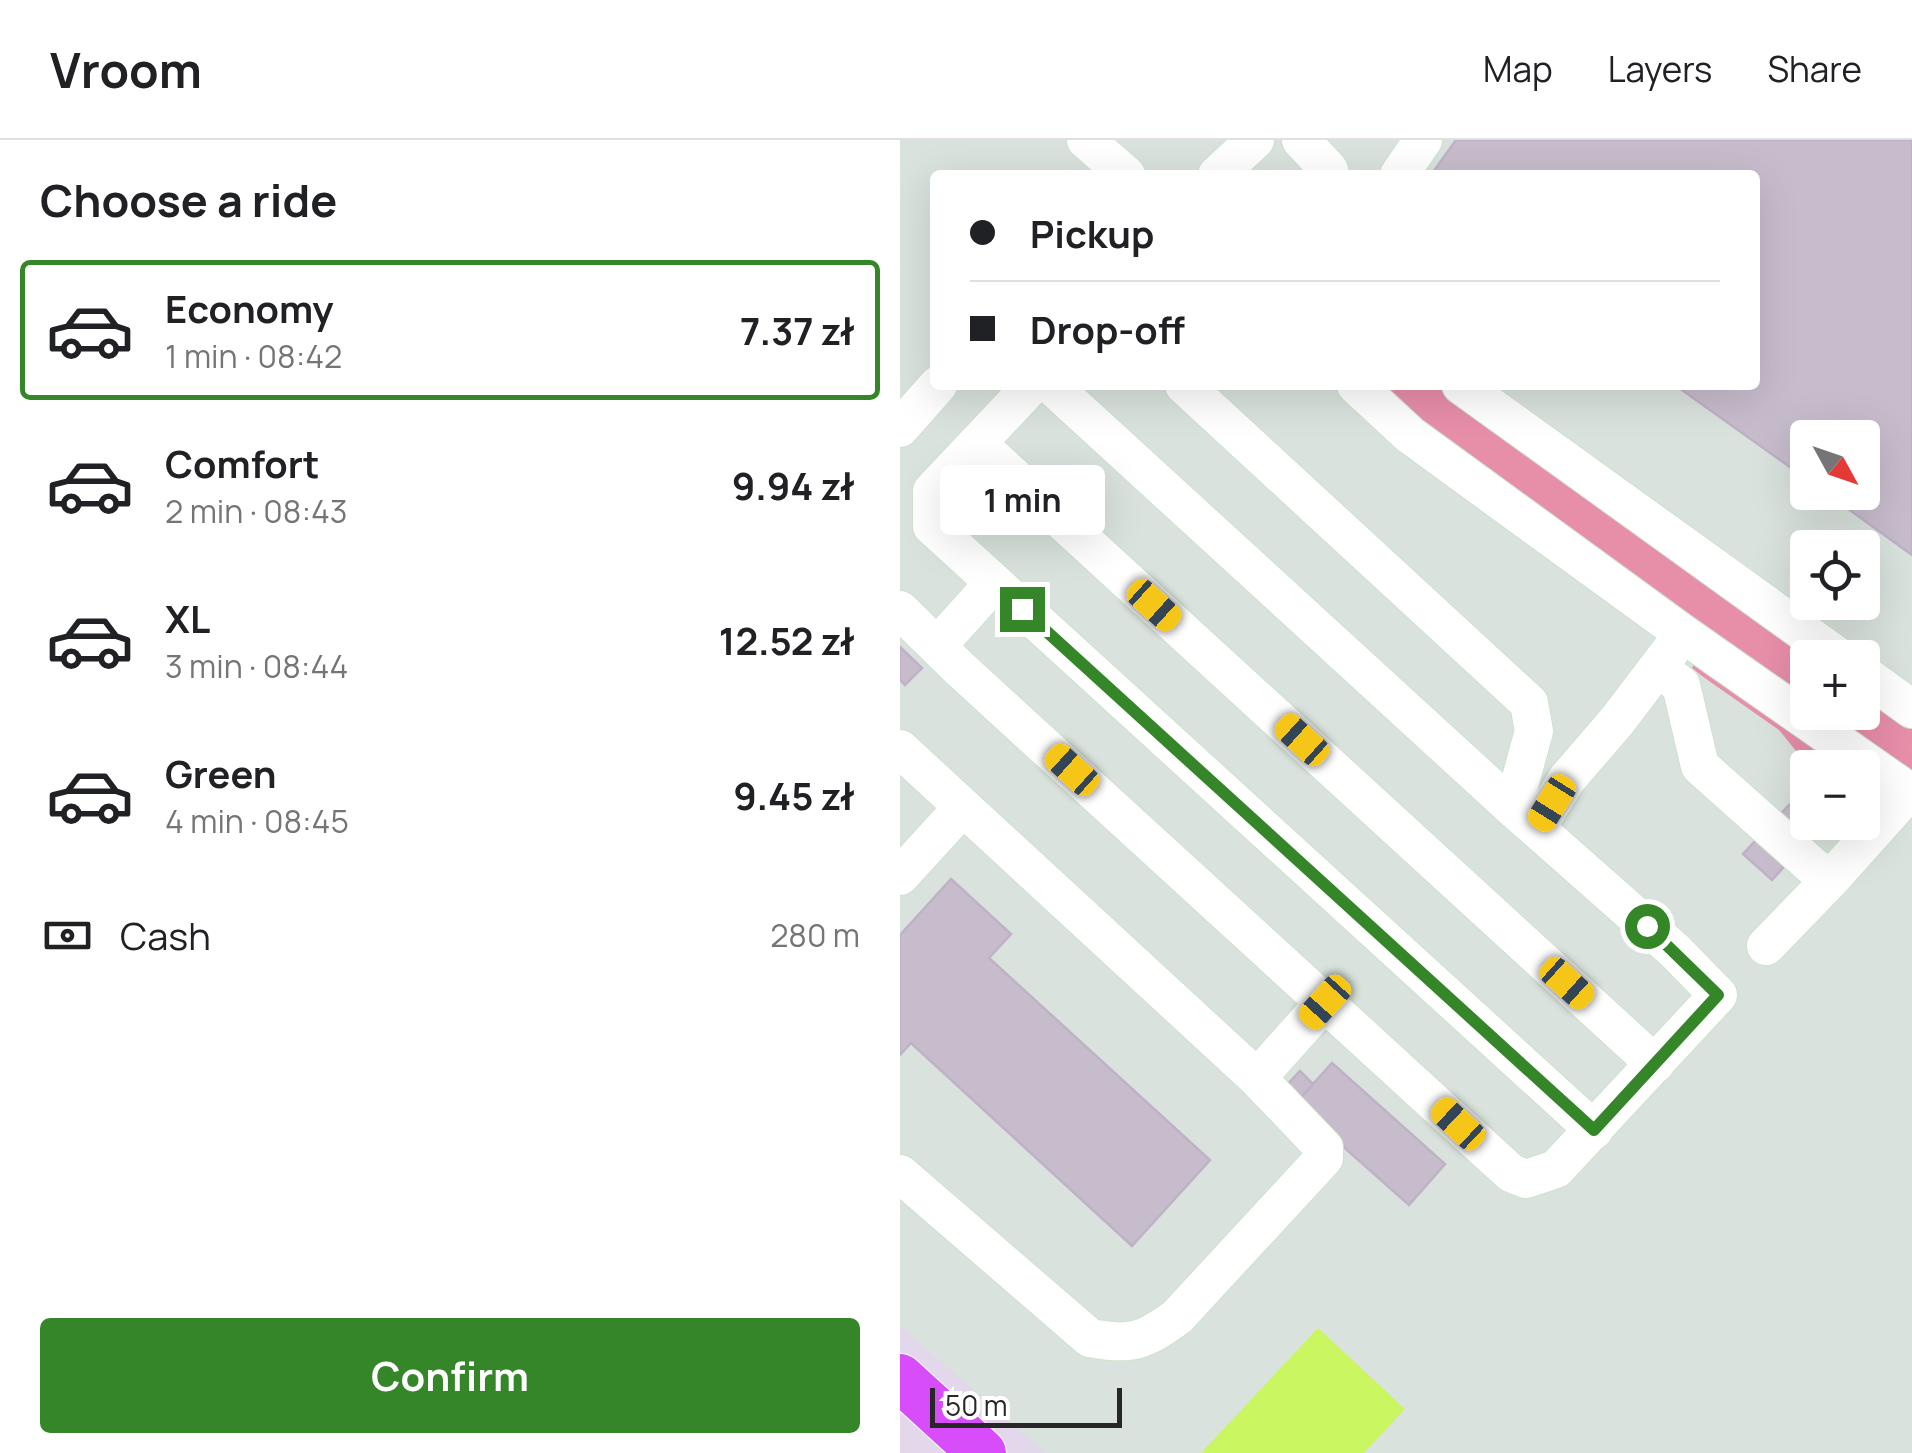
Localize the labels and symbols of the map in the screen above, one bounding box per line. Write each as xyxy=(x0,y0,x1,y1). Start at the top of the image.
north arrow xyxy=(1790,420,1880,510)
callout: 1 min xyxy=(939,464,1104,534)
car xyxy=(1122,574,1186,636)
route end xyxy=(1000,587,1045,632)
car xyxy=(1270,709,1334,771)
car xyxy=(1040,739,1104,801)
car xyxy=(1523,770,1581,836)
route start xyxy=(1625,904,1670,949)
car xyxy=(1535,952,1599,1014)
car xyxy=(1294,970,1356,1034)
car xyxy=(1426,1093,1490,1155)
scale bar xyxy=(930,1383,1122,1428)

